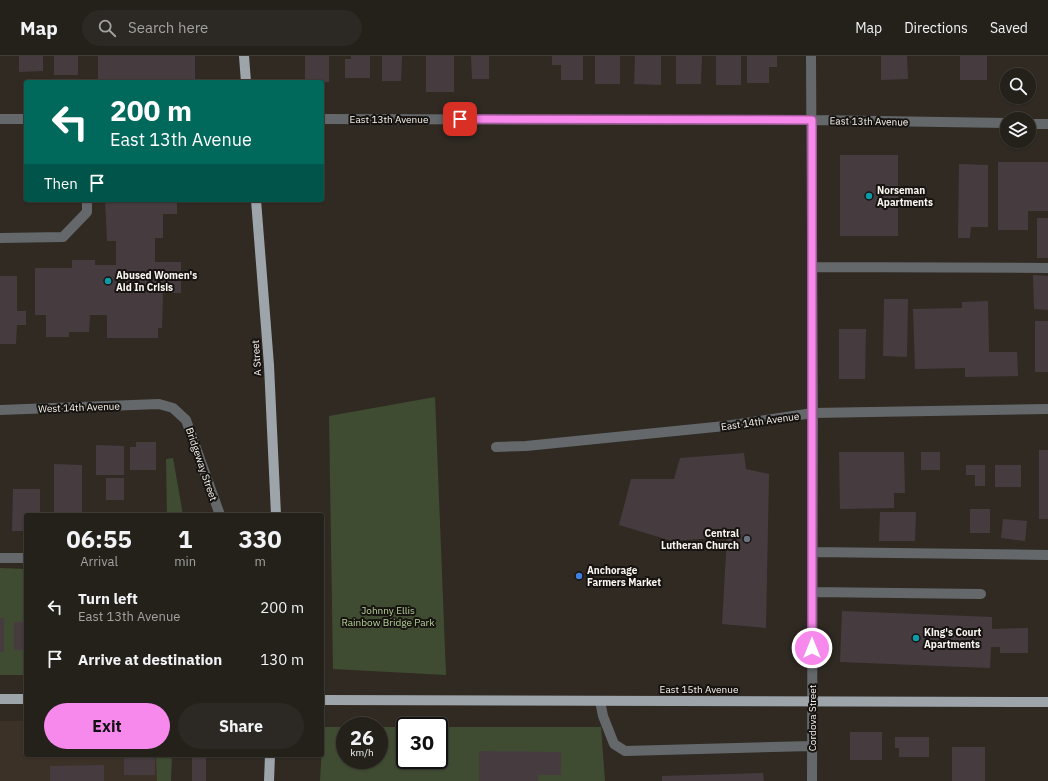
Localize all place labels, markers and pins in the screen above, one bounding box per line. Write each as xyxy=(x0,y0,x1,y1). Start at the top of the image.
pin xyxy=(443,102,477,136)
place label: Norseman Apartments xyxy=(877,184,933,209)
marker: Norseman Apartments xyxy=(864,191,874,201)
place label: Abused Women's Aid In Crisis xyxy=(116,269,197,294)
marker: Abused Women's Aid In Crisis xyxy=(103,276,113,286)
place label: Central Lutheran Church xyxy=(661,527,739,552)
marker: Central Lutheran Church xyxy=(742,534,752,544)
place label: Anchorage Farmers Market xyxy=(587,564,661,589)
marker: Anchorage Farmers Market xyxy=(574,571,584,581)
place label: King's Court Apartments xyxy=(924,626,982,651)
marker: King's Court Apartments xyxy=(911,633,921,643)

